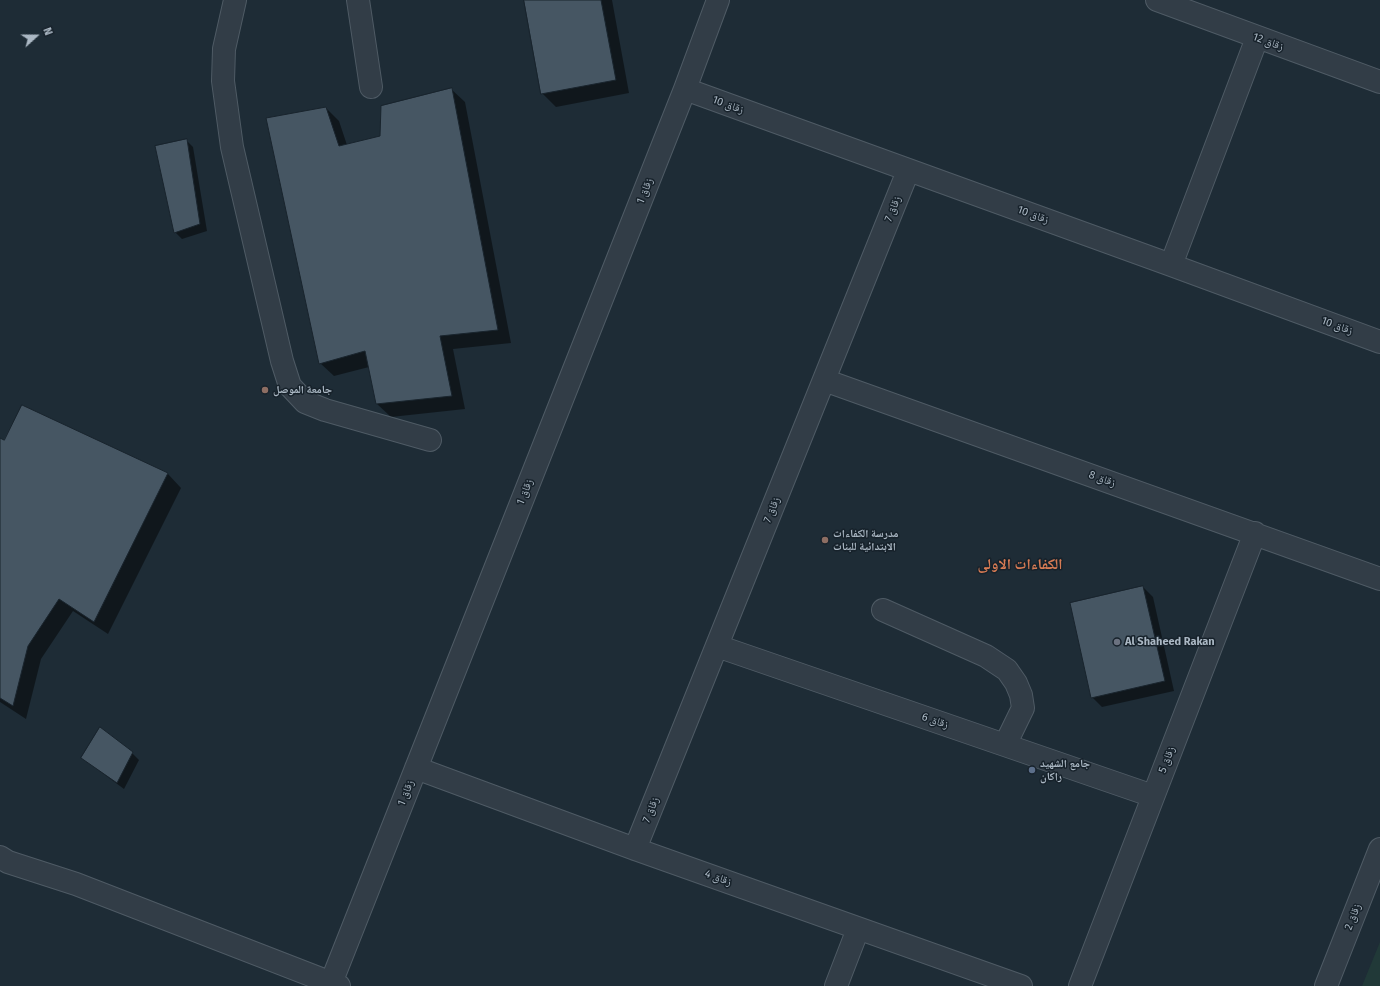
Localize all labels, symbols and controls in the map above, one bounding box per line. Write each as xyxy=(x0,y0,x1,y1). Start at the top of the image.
north arrow xyxy=(16,16,56,56)
text: N xyxy=(40,26,55,37)
street label: زقاق 12 xyxy=(1251,30,1285,54)
street label: زقاق 10 xyxy=(710,93,746,117)
street label: زقاق 1 xyxy=(634,176,656,206)
street label: زقاق 7 xyxy=(882,194,904,224)
street label: زقاق 10 xyxy=(1015,203,1051,227)
street label: زقاق 10 xyxy=(1319,314,1355,338)
place label: جامعة الموصل xyxy=(273,383,332,397)
marker: جامعة الموصل xyxy=(260,385,270,395)
street label: زقاق 8 xyxy=(1087,468,1117,490)
street label: زقاق 1 xyxy=(514,477,536,507)
street label: زقاق 7 xyxy=(761,495,783,525)
place label: مدرسة الكفاءات الابتدائية للبنات xyxy=(833,527,898,553)
marker: مدرسة الكفاءات الابتدائية للبنات xyxy=(820,535,830,545)
district label: الكفاءات الاولى xyxy=(977,556,1063,574)
place label: Al Shaheed Rakan xyxy=(1125,635,1215,649)
marker: Al Shaheed Rakan xyxy=(1112,637,1122,647)
street label: زقاق 6 xyxy=(920,710,950,732)
street label: زقاق 5 xyxy=(1156,745,1178,775)
place label: جامع الشهيد راكان xyxy=(1040,757,1090,783)
marker: جامع الشهيد راكان xyxy=(1027,765,1037,775)
street label: زقاق 1 xyxy=(395,778,417,808)
street label: زقاق 7 xyxy=(640,795,662,825)
street label: زقاق 4 xyxy=(703,867,733,889)
street label: زقاق 2 xyxy=(1342,902,1364,932)

